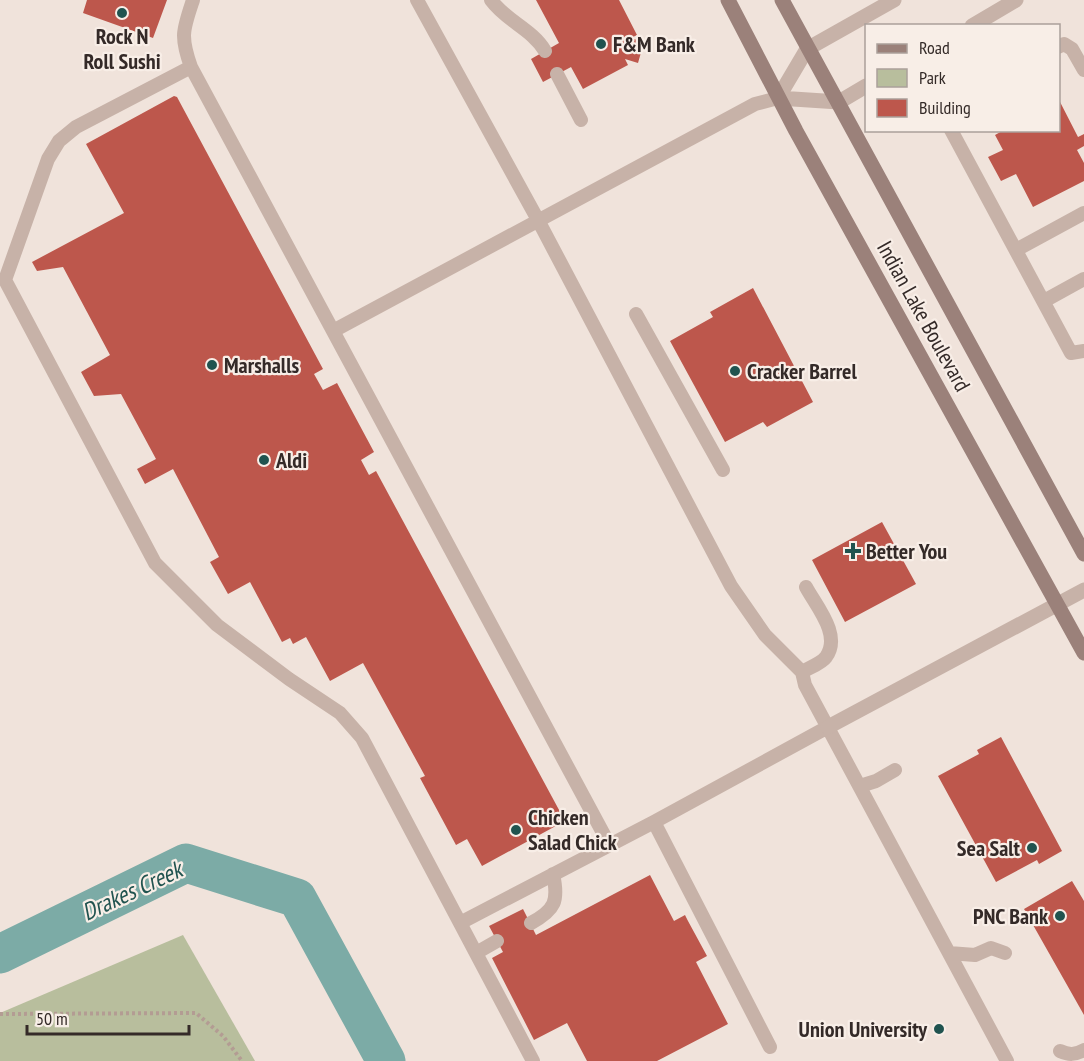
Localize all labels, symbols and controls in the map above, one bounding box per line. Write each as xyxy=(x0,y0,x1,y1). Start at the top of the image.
marker: Rock N Roll Sushi xyxy=(115,6,129,20)
place label: Rock N Roll Sushi xyxy=(83,22,161,75)
legend xyxy=(865,24,1060,132)
place label: F&M Bank xyxy=(613,30,696,58)
text: Road xyxy=(919,36,950,59)
marker: F&M Bank xyxy=(594,37,608,51)
text: Park xyxy=(919,66,946,89)
text: Building xyxy=(919,96,971,119)
street label: Indian Lake Boulevard xyxy=(871,236,977,396)
place label: Marshalls xyxy=(224,351,299,379)
place label: Cracker Barrel xyxy=(747,357,858,385)
marker: Marshalls xyxy=(205,358,219,372)
marker: Cracker Barrel xyxy=(728,364,742,378)
place label: Aldi xyxy=(275,446,307,474)
marker: Aldi xyxy=(257,453,271,467)
place label: Better You xyxy=(866,537,947,565)
marker: Better You xyxy=(844,542,862,560)
place label: Chicken Salad Chick xyxy=(528,803,618,856)
marker: Chicken Salad Chick xyxy=(509,823,523,837)
place label: Sea Salt xyxy=(957,834,1021,862)
marker: Sea Salt xyxy=(1025,841,1039,855)
water label: Drakes Creek xyxy=(77,853,189,927)
place label: PNC Bank xyxy=(973,902,1049,930)
marker: PNC Bank xyxy=(1053,909,1067,923)
scale bar xyxy=(27,998,189,1036)
text: 50 m xyxy=(36,1007,68,1030)
place label: Union University xyxy=(799,1015,928,1043)
marker: Union University xyxy=(932,1022,946,1036)

